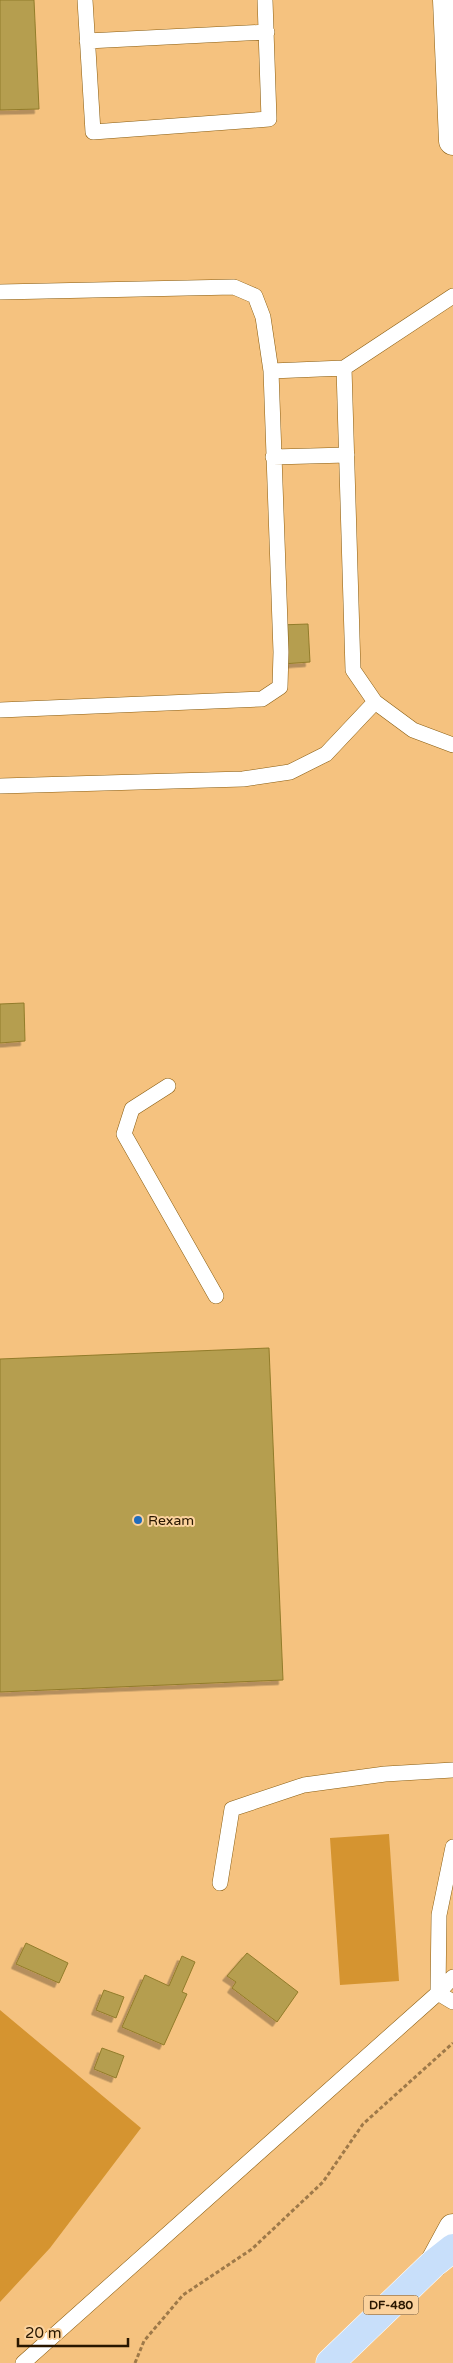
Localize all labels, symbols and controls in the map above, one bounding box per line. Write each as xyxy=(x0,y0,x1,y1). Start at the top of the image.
place label: Rexam xyxy=(148,1512,194,1529)
marker: Rexam xyxy=(132,1514,144,1526)
road number: DF-480 xyxy=(364,2296,418,2314)
scale bar xyxy=(18,2316,128,2348)
text: 20 m xyxy=(25,2324,62,2342)

